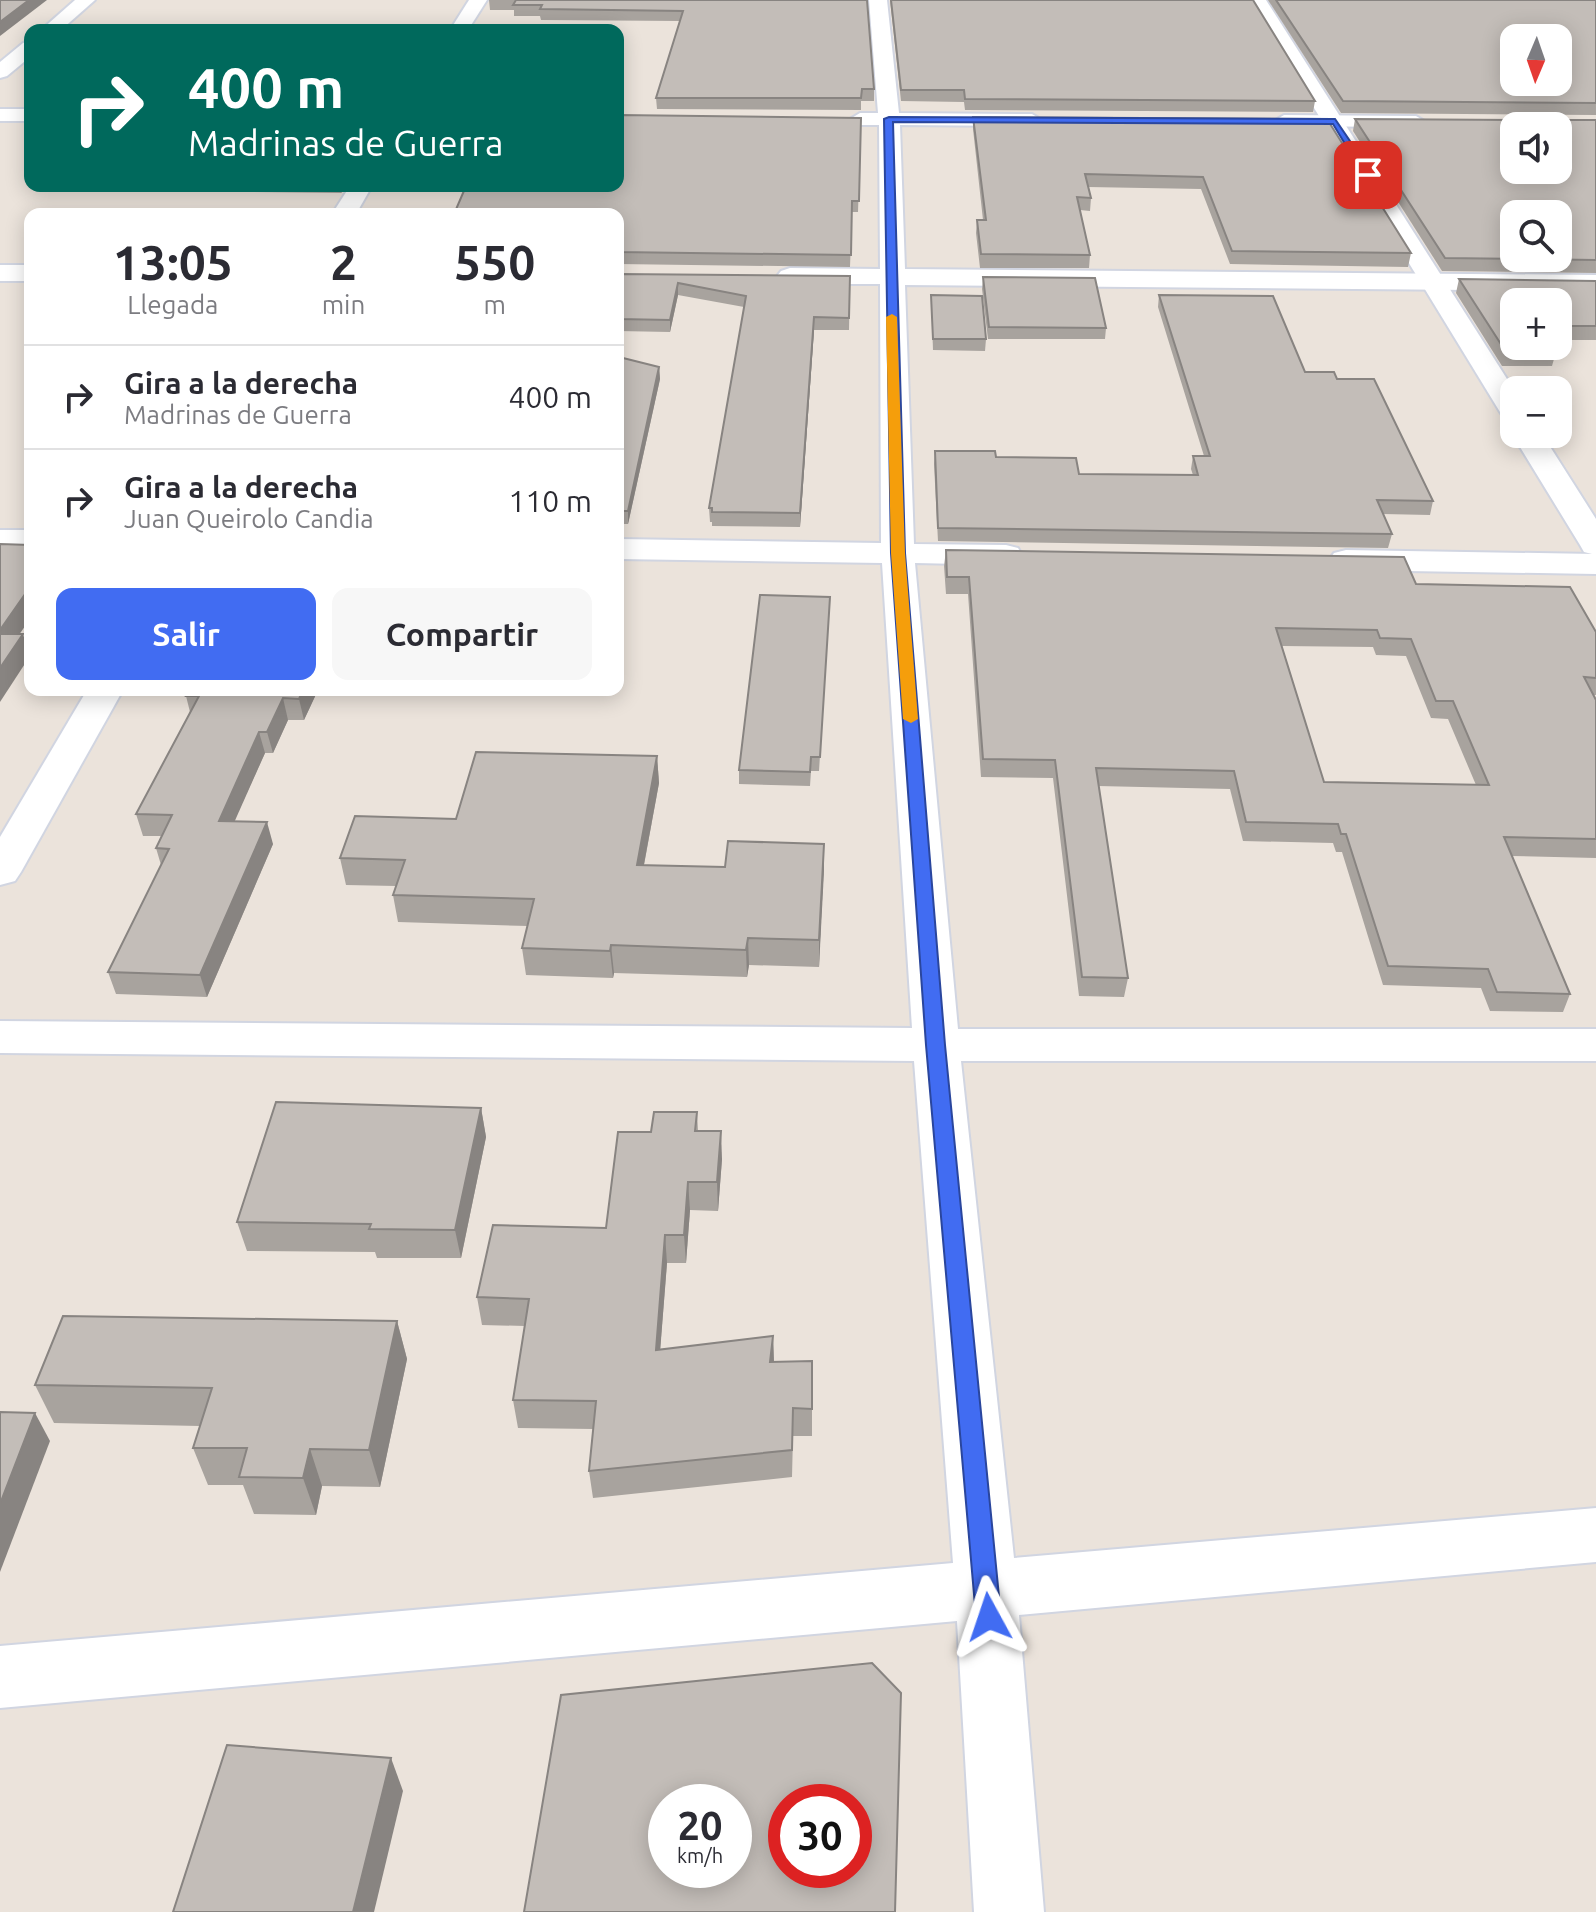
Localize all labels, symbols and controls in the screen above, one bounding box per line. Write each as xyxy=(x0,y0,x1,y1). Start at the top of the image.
north arrow xyxy=(1500,24,1572,96)
map controls xyxy=(1500,24,1572,448)
icon: right xyxy=(56,56,160,160)
text: 400 m xyxy=(188,56,344,119)
button: sound xyxy=(1500,112,1572,184)
text: Madrinas de Guerra xyxy=(188,122,503,163)
pin xyxy=(1334,141,1402,209)
icon: arrive xyxy=(1346,153,1390,197)
button: search xyxy=(1500,200,1572,272)
text: 13:05 xyxy=(113,235,233,289)
text: 2 xyxy=(330,235,357,289)
text: 550 xyxy=(454,235,535,289)
button: + xyxy=(1500,288,1572,360)
text: Llegada xyxy=(127,290,218,319)
text: min xyxy=(322,290,365,319)
text: m xyxy=(483,290,506,319)
text: Gira a la derecha xyxy=(124,366,358,400)
icon: right xyxy=(56,375,100,419)
button: − xyxy=(1500,376,1572,448)
text: 400 m xyxy=(508,380,592,414)
text: Madrinas de Guerra xyxy=(124,400,352,429)
text: Gira a la derecha xyxy=(124,470,358,504)
icon: right xyxy=(56,479,100,523)
text: 110 m xyxy=(508,484,592,518)
text: Juan Queirolo Candia xyxy=(124,504,374,533)
button: Salir xyxy=(56,588,316,680)
button: Compartir xyxy=(332,588,592,680)
position arrow xyxy=(947,1575,1031,1659)
speed limit sign: 30 xyxy=(768,1784,872,1888)
text: 20 xyxy=(677,1803,723,1848)
text: km/h xyxy=(677,1844,723,1867)

